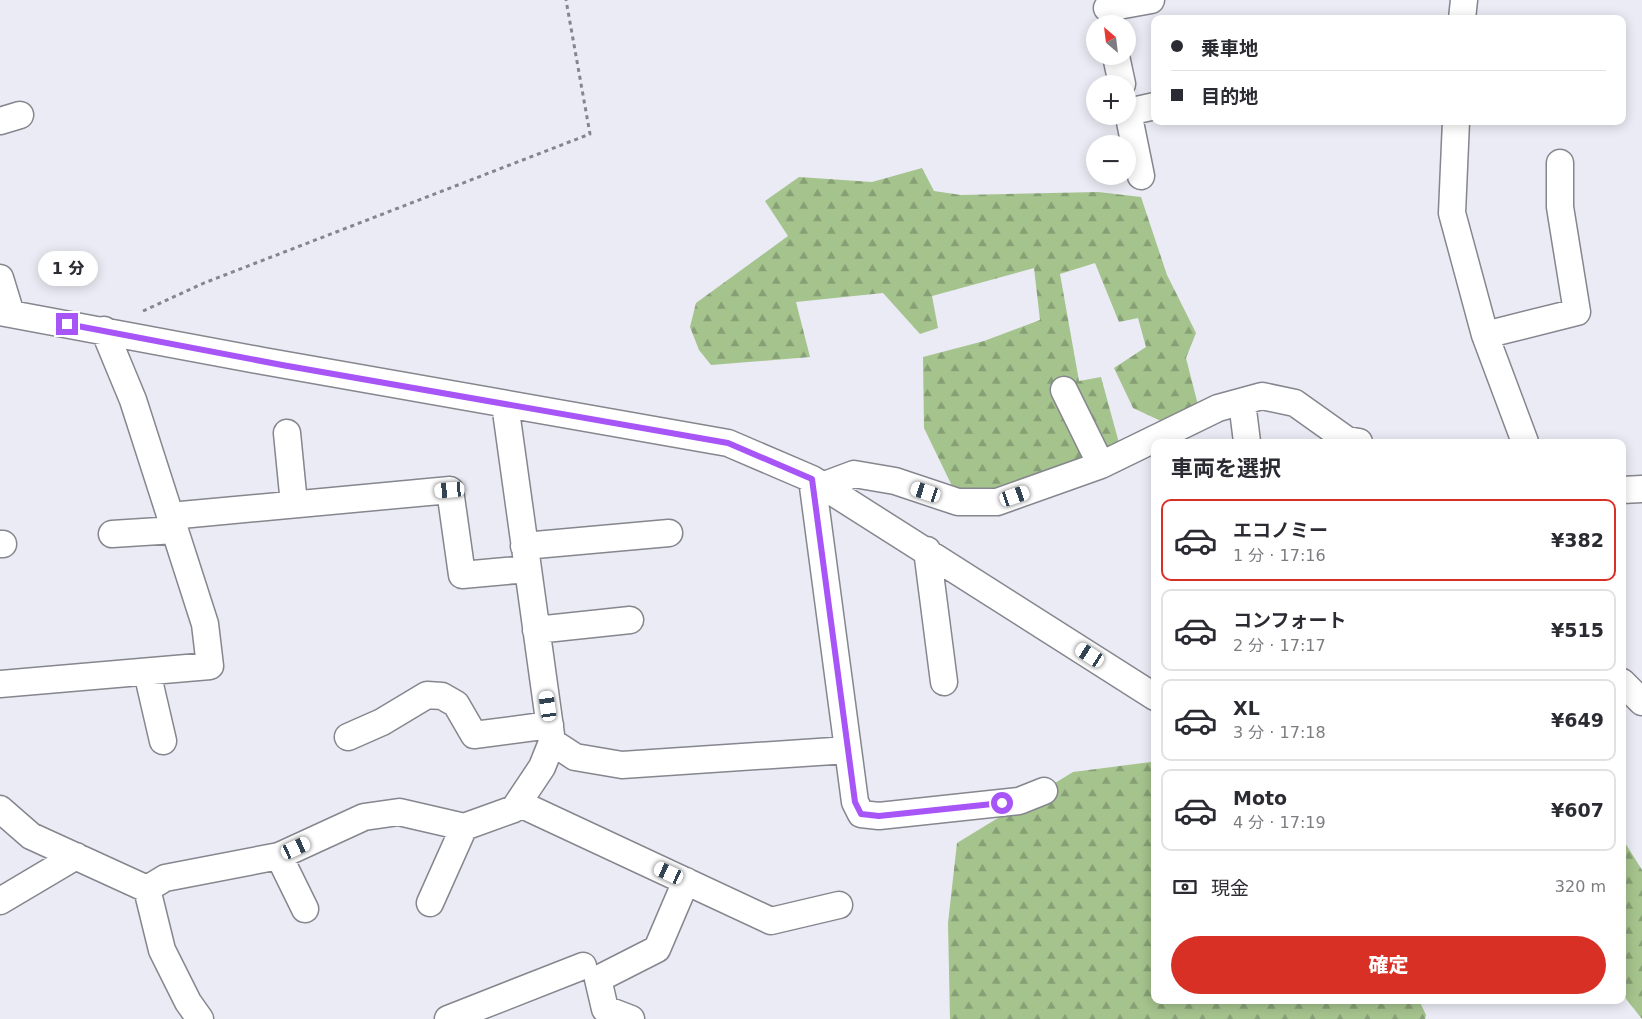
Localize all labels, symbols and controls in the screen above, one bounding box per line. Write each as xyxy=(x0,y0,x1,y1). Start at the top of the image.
north arrow xyxy=(1086,15,1136,65)
map controls xyxy=(1086,15,1136,185)
text: 乗車地 xyxy=(1201,37,1258,59)
button: + xyxy=(1086,75,1136,125)
text: 目的地 xyxy=(1201,85,1258,107)
button: − xyxy=(1086,135,1136,185)
callout: 1 分 xyxy=(37,252,97,286)
text: 1 分 xyxy=(52,259,84,278)
route end xyxy=(56,313,78,335)
text: 車両を選択 xyxy=(1171,456,1281,481)
car xyxy=(909,480,942,504)
car xyxy=(434,481,465,499)
car xyxy=(998,484,1031,508)
icon: car xyxy=(1173,518,1218,563)
text: エコノミー xyxy=(1233,519,1328,541)
text: ¥382 xyxy=(1551,529,1604,551)
text: 1 分 · 17:16 xyxy=(1233,546,1326,565)
icon: car xyxy=(1173,608,1218,653)
text: コンフォート xyxy=(1233,609,1346,631)
text: ¥515 xyxy=(1551,619,1604,641)
text: 2 分 · 17:17 xyxy=(1233,636,1326,655)
car xyxy=(1073,641,1106,669)
car xyxy=(538,690,557,722)
text: XL xyxy=(1233,697,1260,719)
icon: car xyxy=(1173,698,1218,743)
text: ¥649 xyxy=(1551,709,1604,731)
text: 3 分 · 17:18 xyxy=(1233,723,1326,742)
text: Moto xyxy=(1233,787,1287,809)
icon: car xyxy=(1173,788,1218,833)
route start xyxy=(991,792,1013,814)
text: ¥607 xyxy=(1551,799,1604,821)
text: 4 分 · 17:19 xyxy=(1233,813,1326,832)
car xyxy=(279,835,312,861)
car xyxy=(652,860,685,886)
icon: cash xyxy=(1171,873,1199,901)
text: 現金 xyxy=(1211,877,1249,899)
text: 320 m xyxy=(1555,877,1606,896)
button: 確定 xyxy=(1171,936,1606,994)

